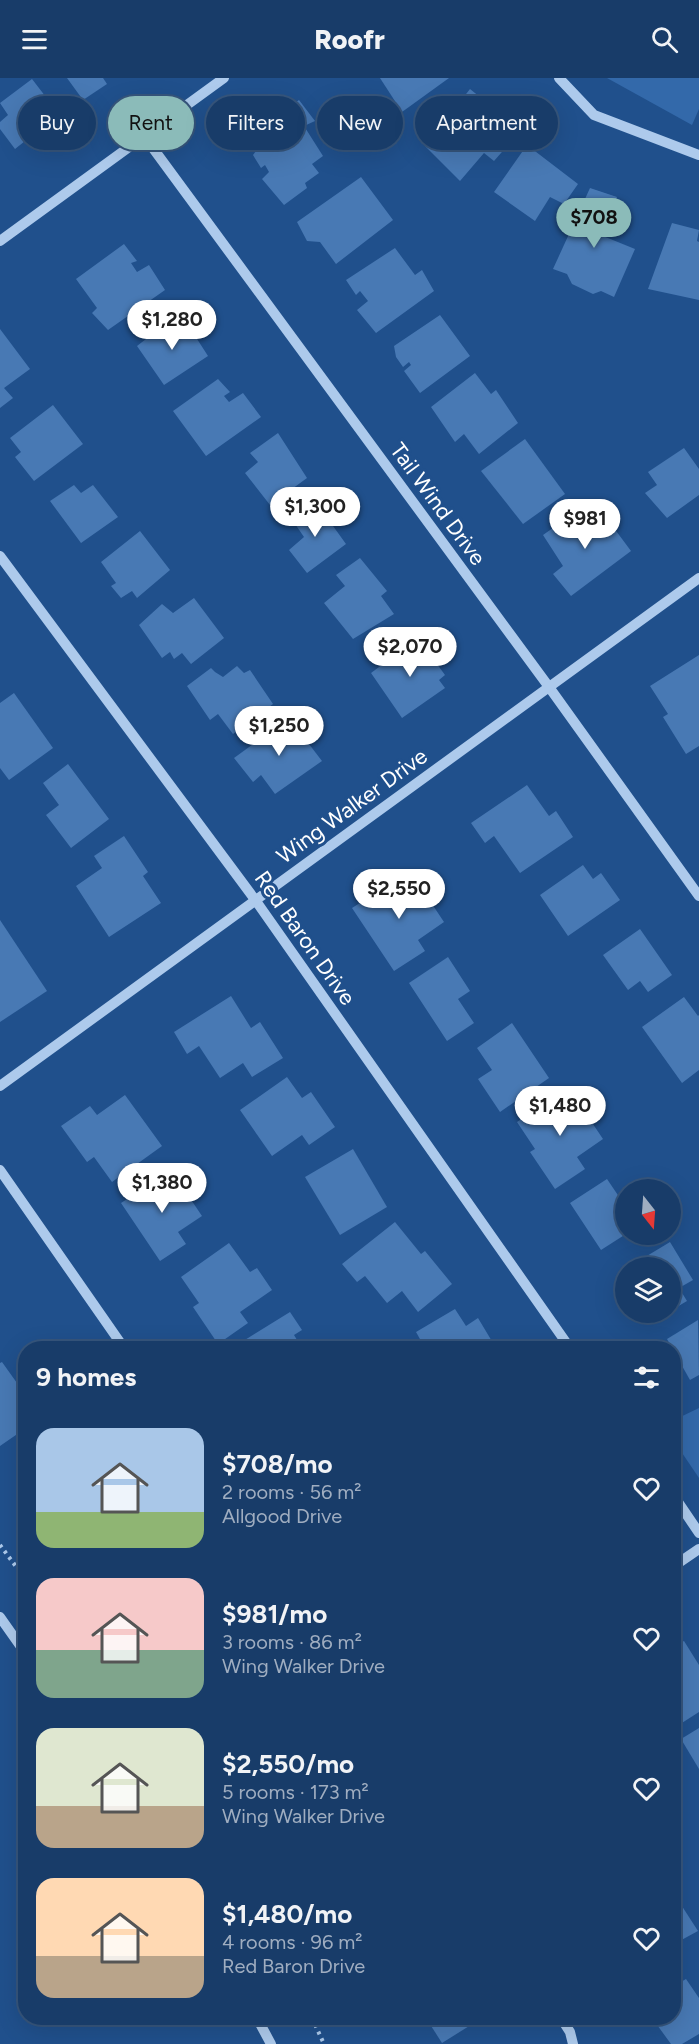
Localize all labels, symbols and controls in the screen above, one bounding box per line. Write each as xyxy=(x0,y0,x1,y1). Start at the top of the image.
icon: menu xyxy=(18,23,51,56)
text: Roofr xyxy=(314,23,385,56)
icon: search xyxy=(648,23,681,56)
chip: Buy xyxy=(18,96,96,150)
chip: Rent xyxy=(108,96,194,150)
chip: Filters xyxy=(206,96,305,150)
chip: New xyxy=(317,96,403,150)
chip: Apartment xyxy=(415,96,558,150)
pin: $708 xyxy=(558,198,630,249)
text: $708 xyxy=(570,205,618,229)
pin: $1,280 xyxy=(123,300,221,351)
text: $1,280 xyxy=(141,307,203,331)
street label: Tail Wind Drive xyxy=(384,437,492,571)
pin: $1,300 xyxy=(266,487,364,538)
text: $1,300 xyxy=(284,494,346,518)
pin: $981 xyxy=(549,499,621,550)
text: $981 xyxy=(563,506,607,530)
pin: $2,070 xyxy=(361,627,459,678)
text: $2,070 xyxy=(378,634,442,658)
pin: $1,250 xyxy=(230,706,328,757)
text: $1,250 xyxy=(249,713,309,737)
street label: Wing Walker Drive xyxy=(272,742,432,870)
street label: Red Baron Drive xyxy=(249,866,361,1010)
pin: $2,550 xyxy=(350,869,448,920)
text: $2,550 xyxy=(367,876,431,900)
pin: $1,480 xyxy=(511,1086,609,1137)
text: $1,480 xyxy=(529,1093,591,1117)
pin: $1,380 xyxy=(113,1163,211,1214)
text: $1,380 xyxy=(132,1170,192,1194)
north arrow xyxy=(615,1179,681,1245)
map controls xyxy=(615,1179,681,1323)
button: layers xyxy=(615,1257,681,1323)
text: 9 homes xyxy=(36,1361,136,1393)
icon: filters xyxy=(630,1361,663,1394)
text: $708/mo xyxy=(222,1448,333,1480)
icon: home xyxy=(84,1452,156,1524)
icon: heart xyxy=(630,1472,663,1505)
text: 2 rooms · 56 m² xyxy=(222,1480,361,1504)
text: Allgood Drive xyxy=(222,1504,342,1528)
text: $981/mo xyxy=(222,1598,327,1630)
icon: home xyxy=(84,1602,156,1674)
icon: heart xyxy=(630,1622,663,1655)
text: 3 rooms · 86 m² xyxy=(222,1630,362,1654)
text: Wing Walker Drive xyxy=(222,1654,385,1678)
text: $2,550/mo xyxy=(222,1748,354,1780)
icon: home xyxy=(84,1752,156,1824)
icon: heart xyxy=(630,1772,663,1805)
text: 5 rooms · 173 m² xyxy=(222,1780,369,1804)
text: Wing Walker Drive xyxy=(222,1804,385,1828)
text: $1,480/mo xyxy=(222,1898,352,1930)
icon: home xyxy=(84,1902,156,1974)
icon: heart xyxy=(630,1922,663,1955)
text: 4 rooms · 96 m² xyxy=(222,1930,362,1954)
text: Red Baron Drive xyxy=(222,1954,365,1978)

